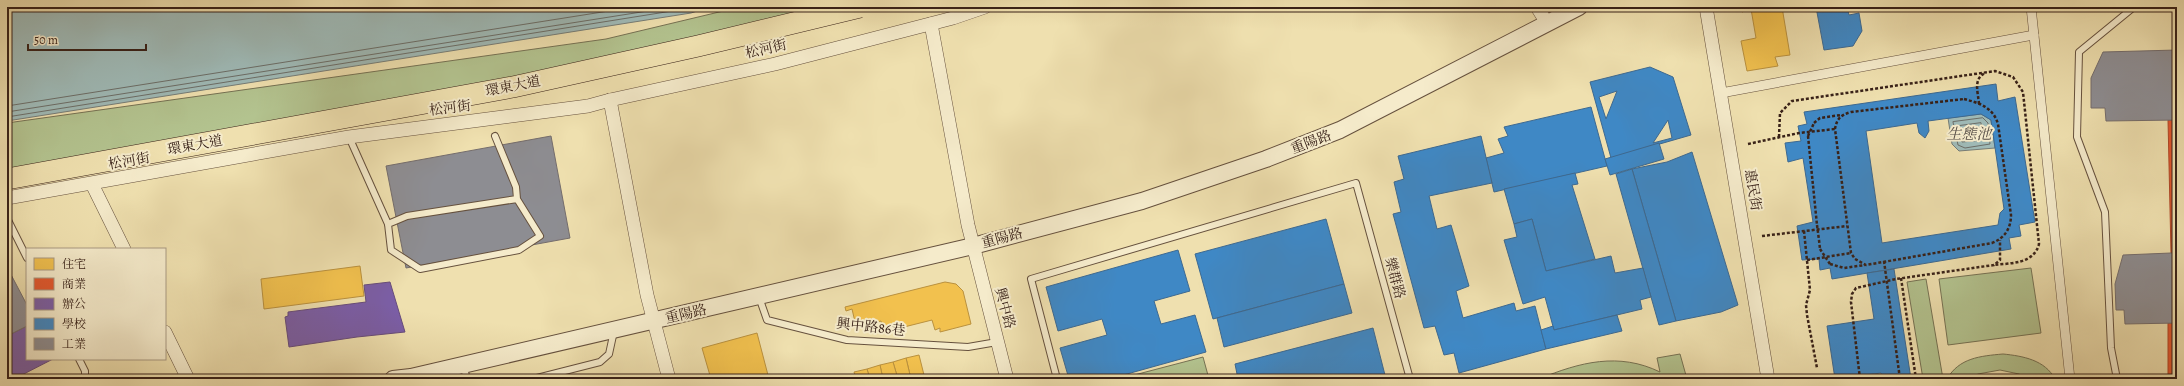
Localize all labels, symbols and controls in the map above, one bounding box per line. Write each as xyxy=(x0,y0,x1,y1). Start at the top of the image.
scale bar xyxy=(28,26,146,52)
text: 50 m xyxy=(34,32,58,48)
street label: 松河街 xyxy=(743,35,789,63)
street label: 環東大道 xyxy=(484,71,542,101)
street label: 松河街 xyxy=(428,96,472,120)
water label: 生態池 xyxy=(1946,124,1993,144)
street label: 重陽路 xyxy=(1288,126,1334,158)
street label: 環東大道 xyxy=(166,131,224,159)
street label: 松河街 xyxy=(107,148,151,174)
street label: 惠民街 xyxy=(1740,168,1766,212)
street label: 重陽路 xyxy=(979,223,1025,253)
legend xyxy=(26,248,166,360)
street label: 樂群路 xyxy=(1380,255,1410,301)
text: 住宅 xyxy=(62,256,86,272)
text: 商業 xyxy=(62,276,86,292)
street label: 興中路 xyxy=(990,285,1020,331)
text: 辦公 xyxy=(62,296,86,312)
street label: 重陽路 xyxy=(663,300,709,328)
street label: 興中路86巷 xyxy=(836,314,906,340)
text: 學校 xyxy=(62,316,86,332)
text: 工業 xyxy=(62,336,86,352)

